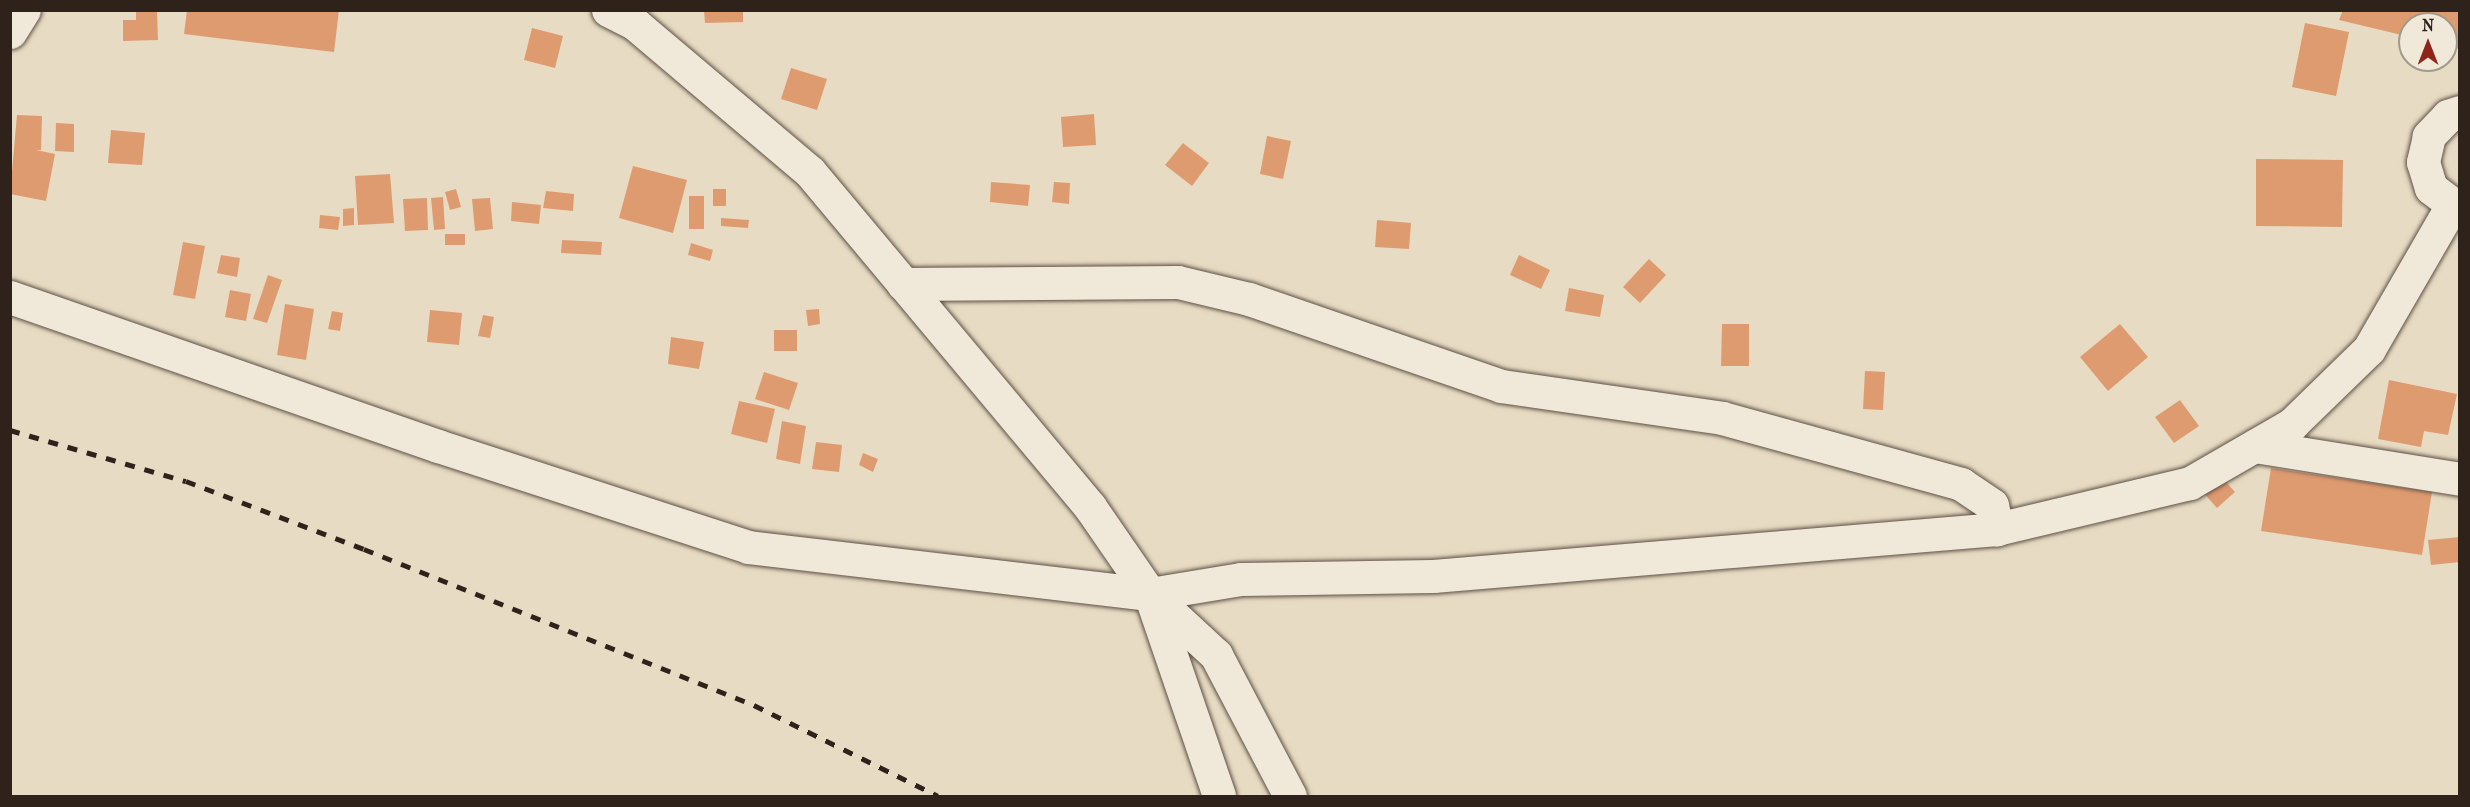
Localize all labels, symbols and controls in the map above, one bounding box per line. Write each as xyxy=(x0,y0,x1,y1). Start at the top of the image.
north arrow xyxy=(2398,12,2458,72)
text: N xyxy=(2422,16,2434,35)

